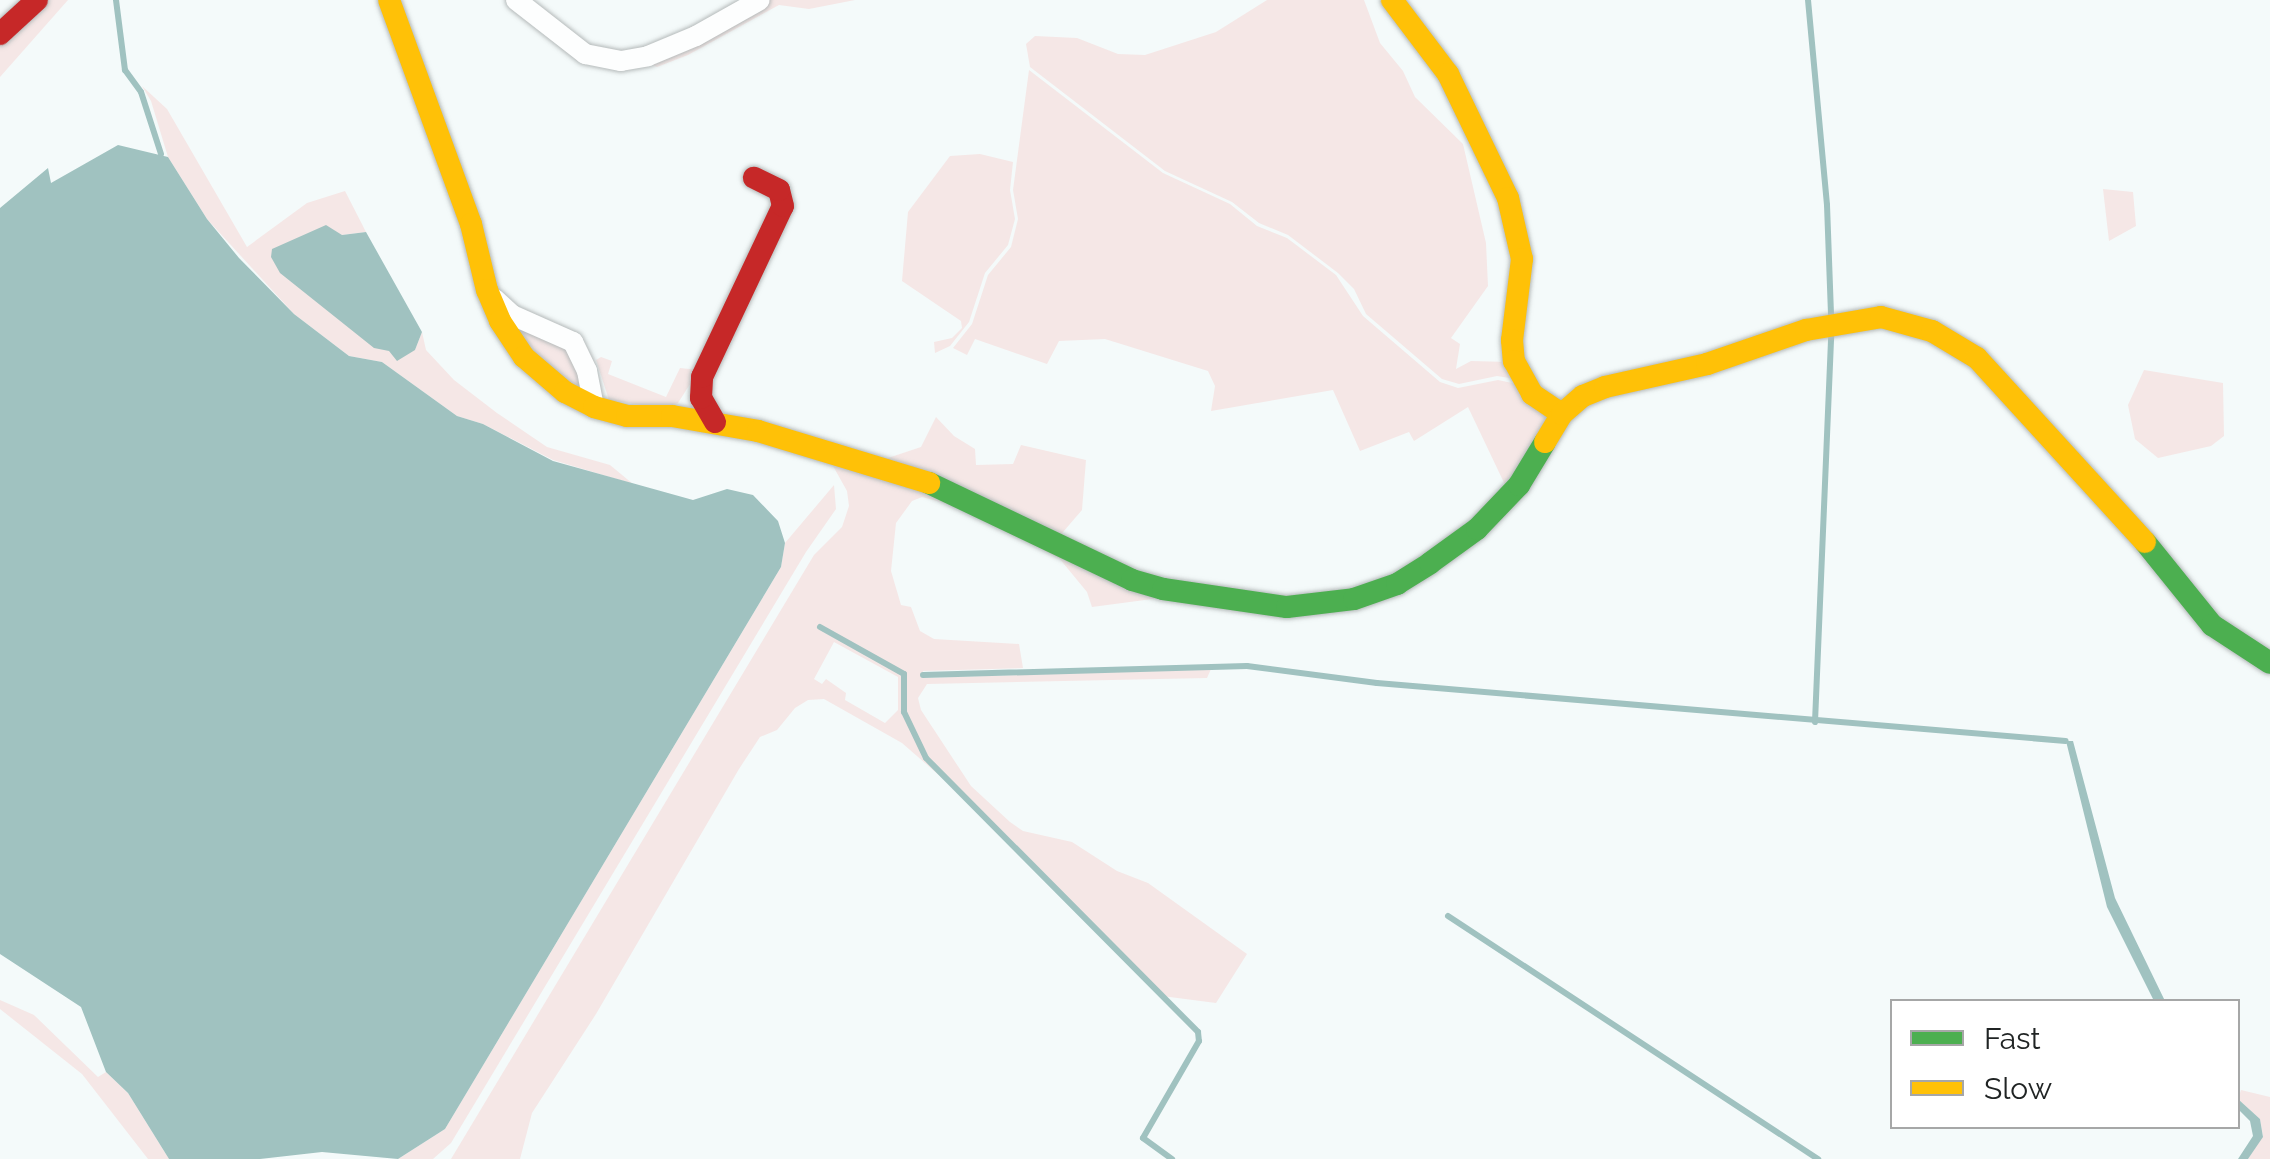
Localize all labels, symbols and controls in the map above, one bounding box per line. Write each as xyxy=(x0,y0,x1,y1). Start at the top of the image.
legend xyxy=(1890,999,2240,1129)
text: Fast xyxy=(1984,1021,2041,1056)
text: Slow xyxy=(1984,1071,2052,1106)

